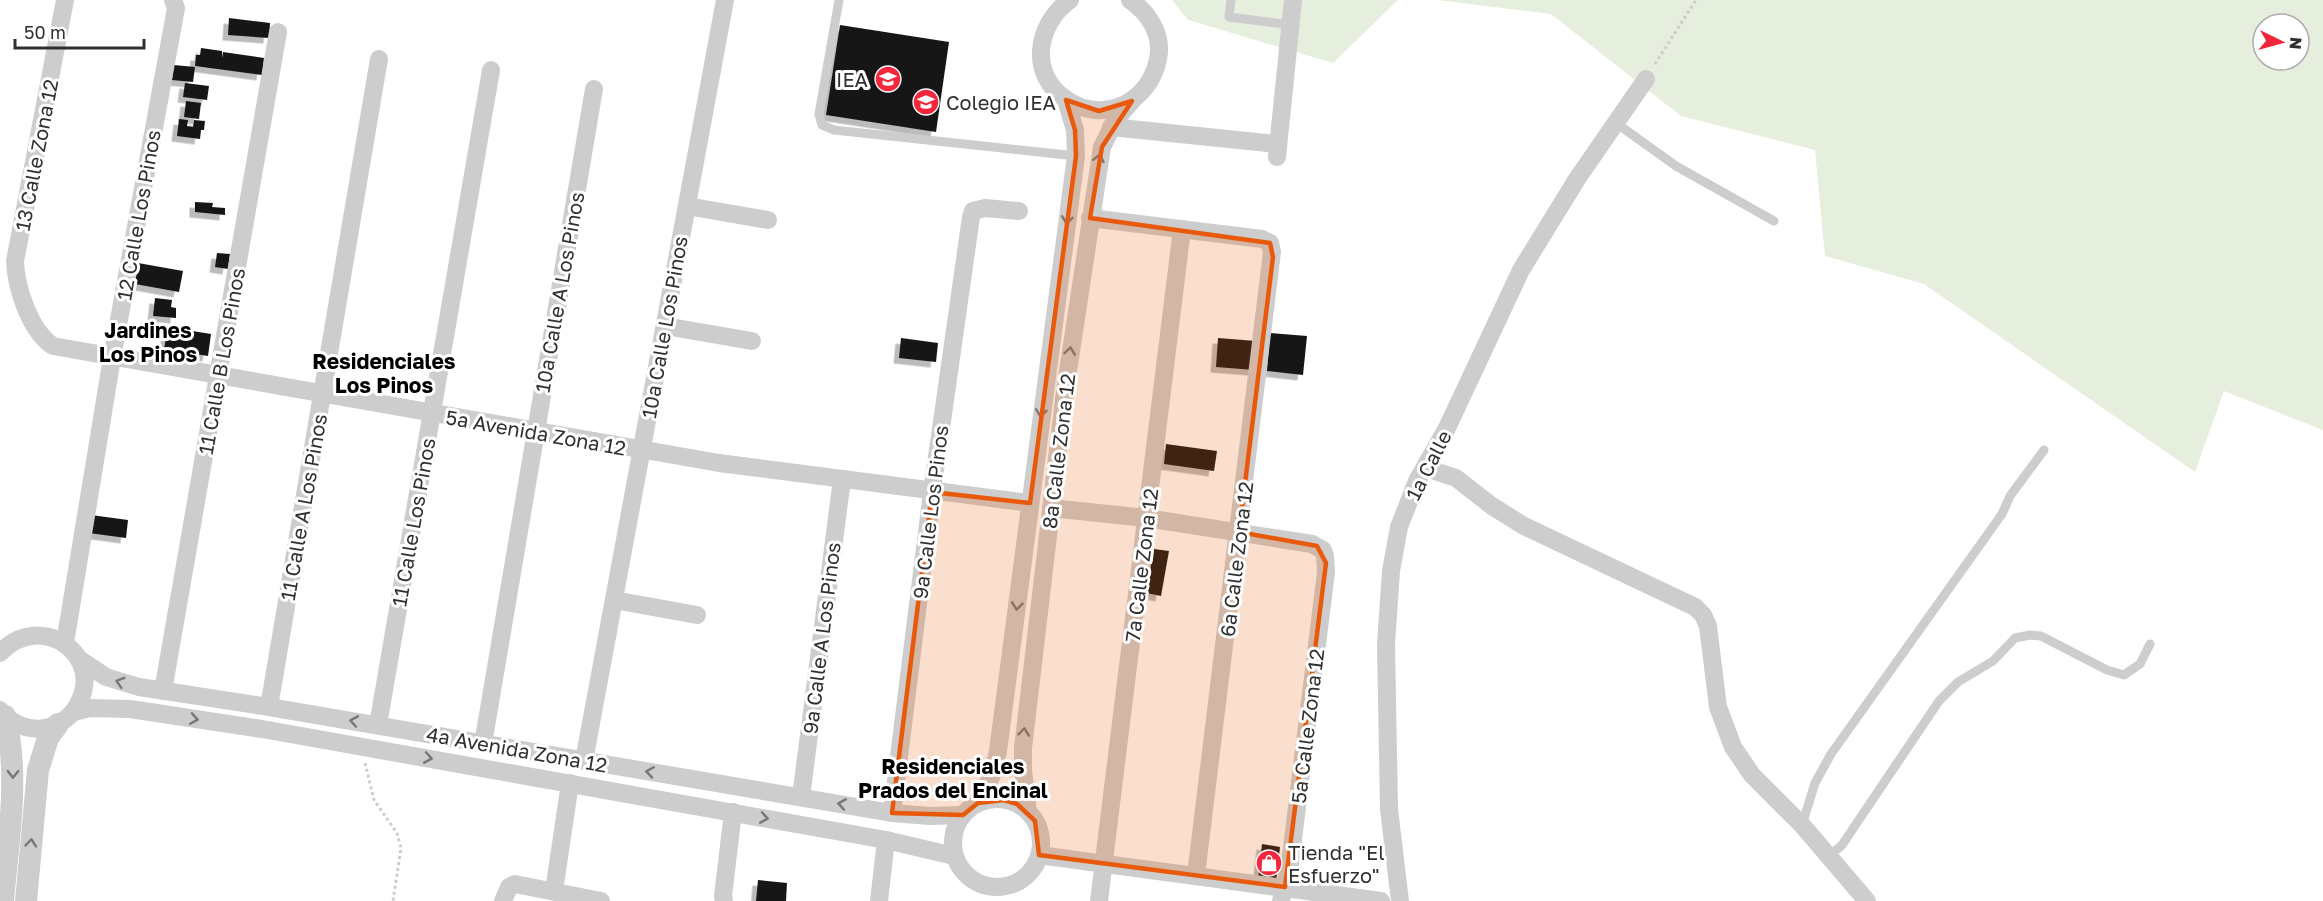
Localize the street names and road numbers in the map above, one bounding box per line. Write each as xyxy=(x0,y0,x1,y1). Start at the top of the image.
street label: 13 Calle Zona 12 xyxy=(10,77,62,233)
street label: 12 Calle Los Pinos xyxy=(111,128,165,302)
street label: 10a Calle A Los Pinos xyxy=(530,190,588,394)
street label: 10a Calle Los Pinos xyxy=(636,234,692,420)
street label: 11 Calle B Los Pinos xyxy=(193,266,249,456)
street label: 8a Calle Zona 12 xyxy=(1037,372,1079,530)
street label: 5a Avenida Zona 12 xyxy=(444,404,628,460)
street label: 11 Calle A Los Pinos xyxy=(275,412,331,602)
street label: 9a Calle Los Pinos xyxy=(907,424,953,600)
street label: 1a Calle xyxy=(1400,426,1456,504)
street label: 11 Calle Los Pinos xyxy=(386,436,440,608)
street label: 6a Calle Zona 12 xyxy=(1215,480,1257,638)
street label: 7a Calle Zona 12 xyxy=(1120,487,1162,643)
street label: 9a Calle A Los Pinos xyxy=(797,541,845,735)
street label: 5a Calle Zona 12 xyxy=(1286,647,1328,805)
street label: 4a Avenida Zona 12 xyxy=(425,721,609,777)

